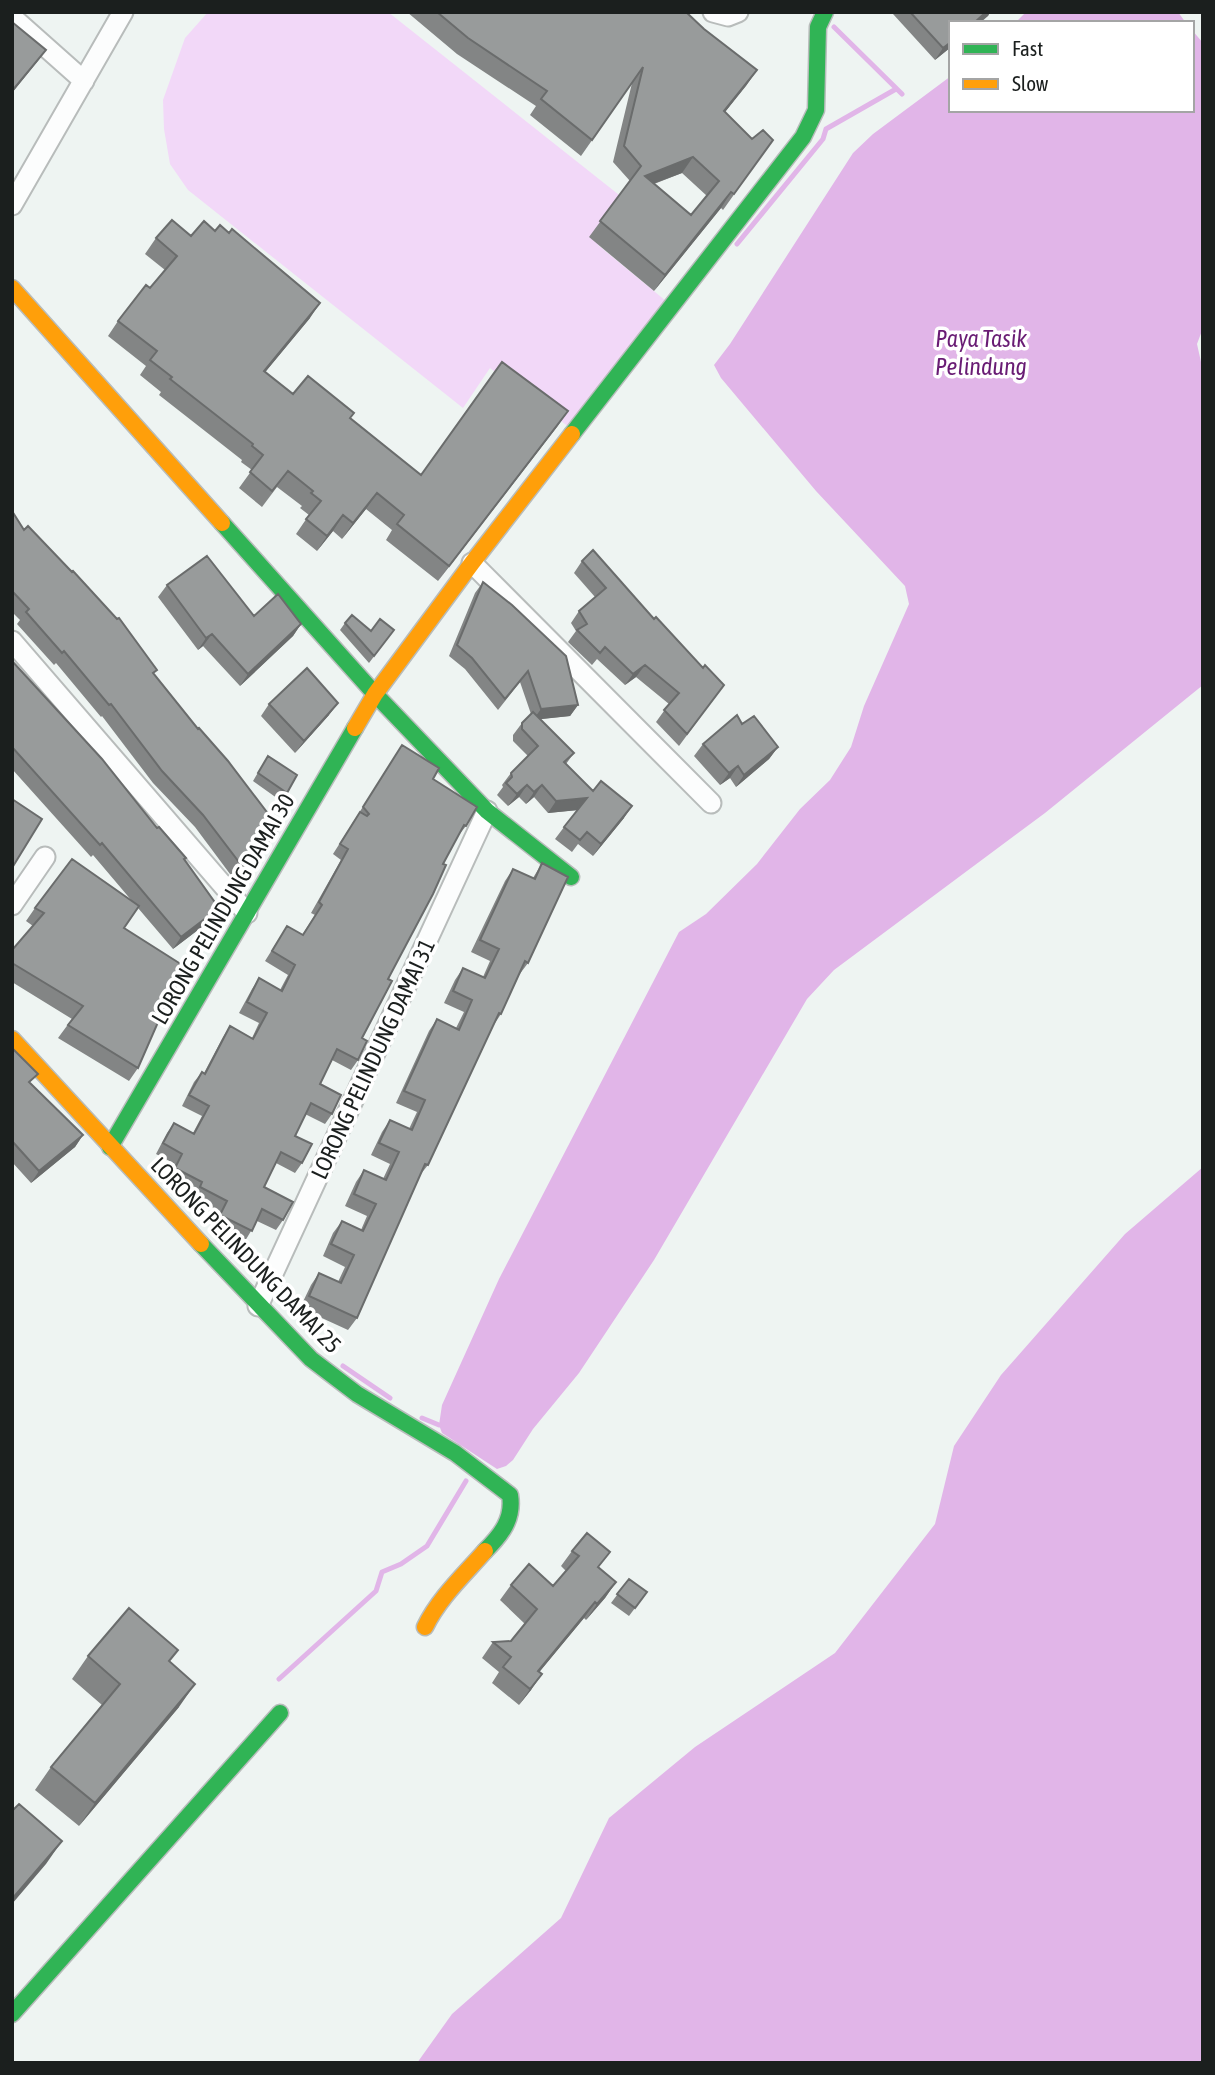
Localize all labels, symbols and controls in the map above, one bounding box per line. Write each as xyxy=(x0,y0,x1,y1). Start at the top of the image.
legend xyxy=(949,21,1194,112)
text: Fast xyxy=(1012,36,1043,60)
text: Slow xyxy=(1012,71,1049,95)
water label: Paya Tasik Pelindung xyxy=(935,325,1027,380)
street label: LORONG PELINDUNG DAMAI 30 xyxy=(146,789,300,1029)
street label: LORONG PELINDUNG DAMAI 31 xyxy=(306,935,440,1183)
street label: LORONG PELINDUNG DAMAI 25 xyxy=(146,1152,346,1358)

